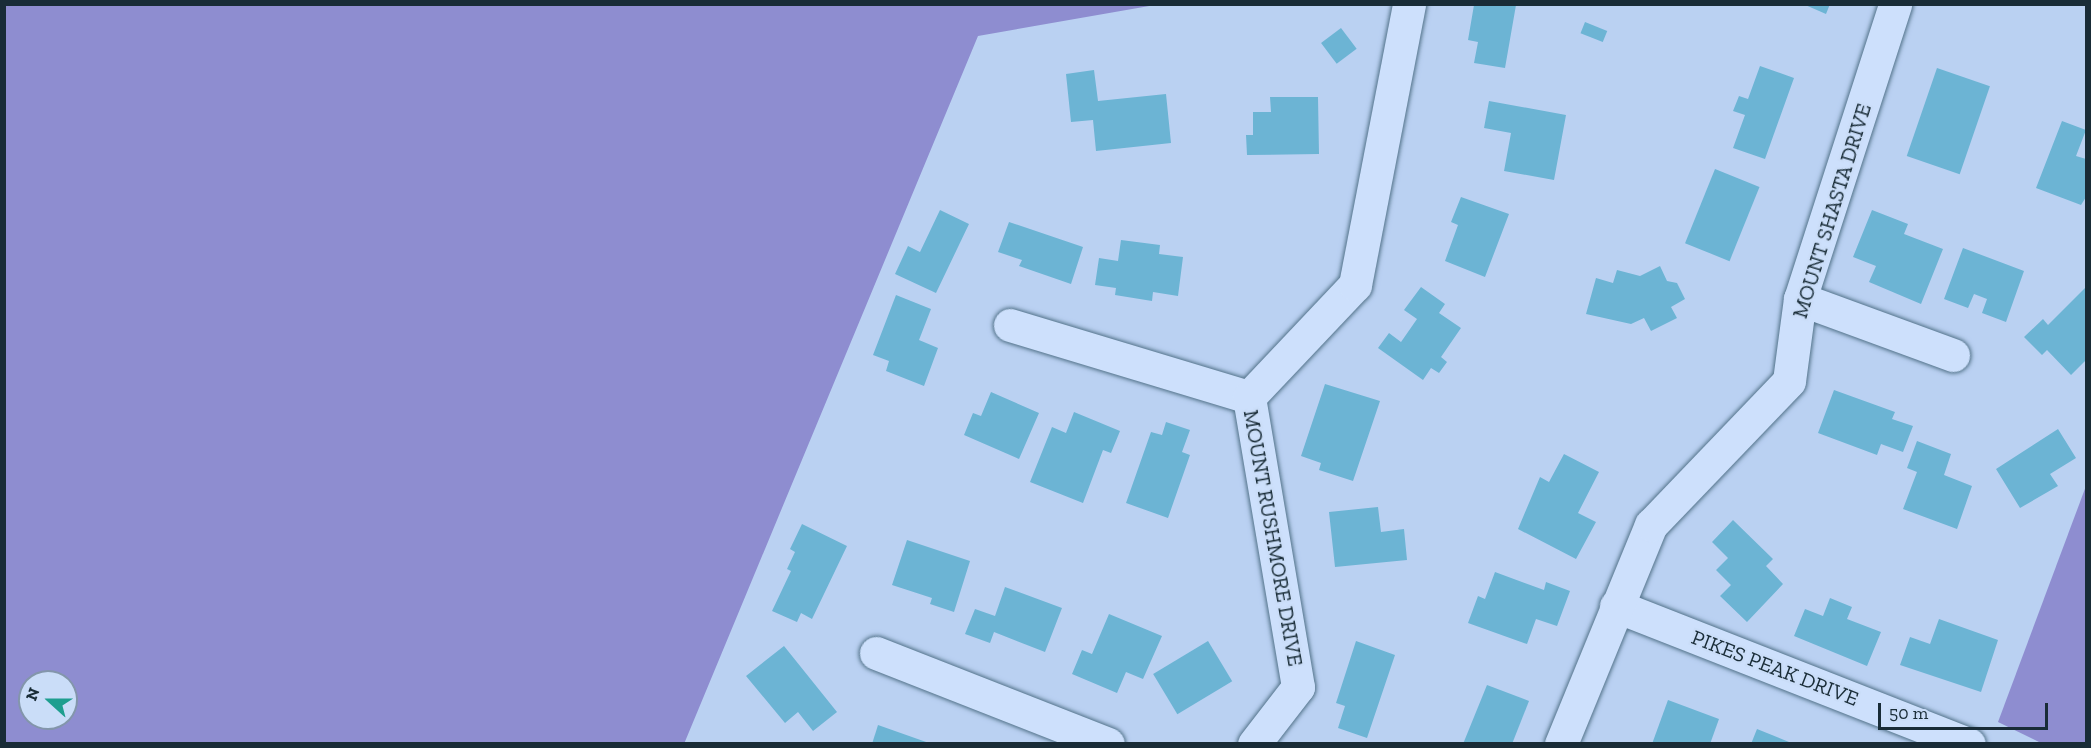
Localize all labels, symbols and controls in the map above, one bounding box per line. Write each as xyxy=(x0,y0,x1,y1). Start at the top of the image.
street label: MOUNT SHASTA DRIVE xyxy=(1787,100,1877,322)
street label: MOUNT RUSHMORE DRIVE xyxy=(1238,408,1308,668)
street label: PIKES PEAK DRIVE xyxy=(1688,625,1862,711)
north arrow xyxy=(18,670,78,730)
text: N xyxy=(22,685,44,703)
scale bar xyxy=(1881,691,2050,729)
text: 50 m xyxy=(1889,702,1928,724)

